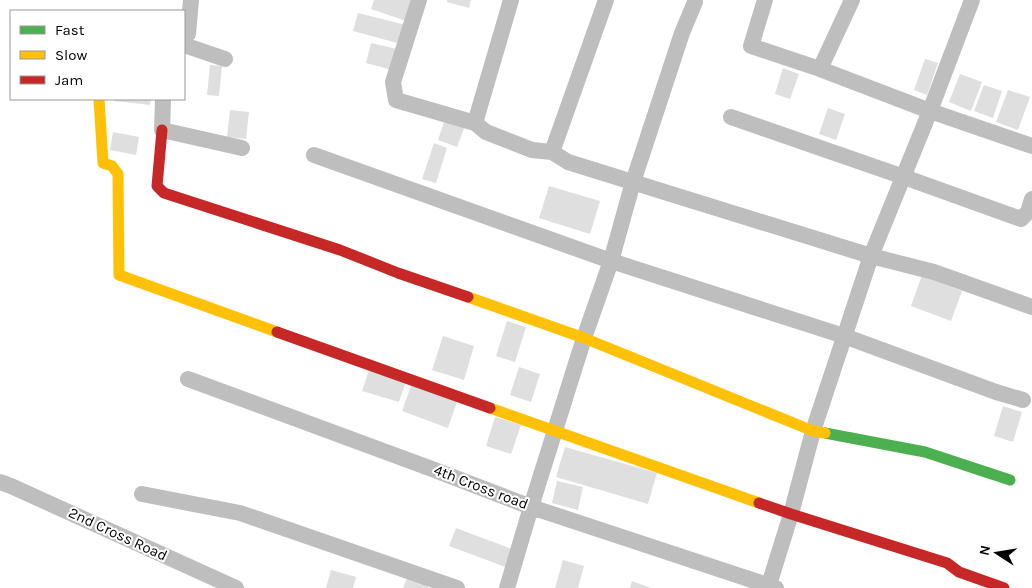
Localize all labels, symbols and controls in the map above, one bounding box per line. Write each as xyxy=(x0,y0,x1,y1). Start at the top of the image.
legend xyxy=(10,10,185,100)
text: Fast xyxy=(55,21,85,39)
text: Slow xyxy=(55,46,87,64)
text: Jam xyxy=(55,71,83,89)
street label: 4th Cross road xyxy=(431,461,531,513)
street label: 2nd Cross Road xyxy=(66,503,170,565)
north arrow xyxy=(972,528,1022,578)
text: N xyxy=(975,544,994,557)

